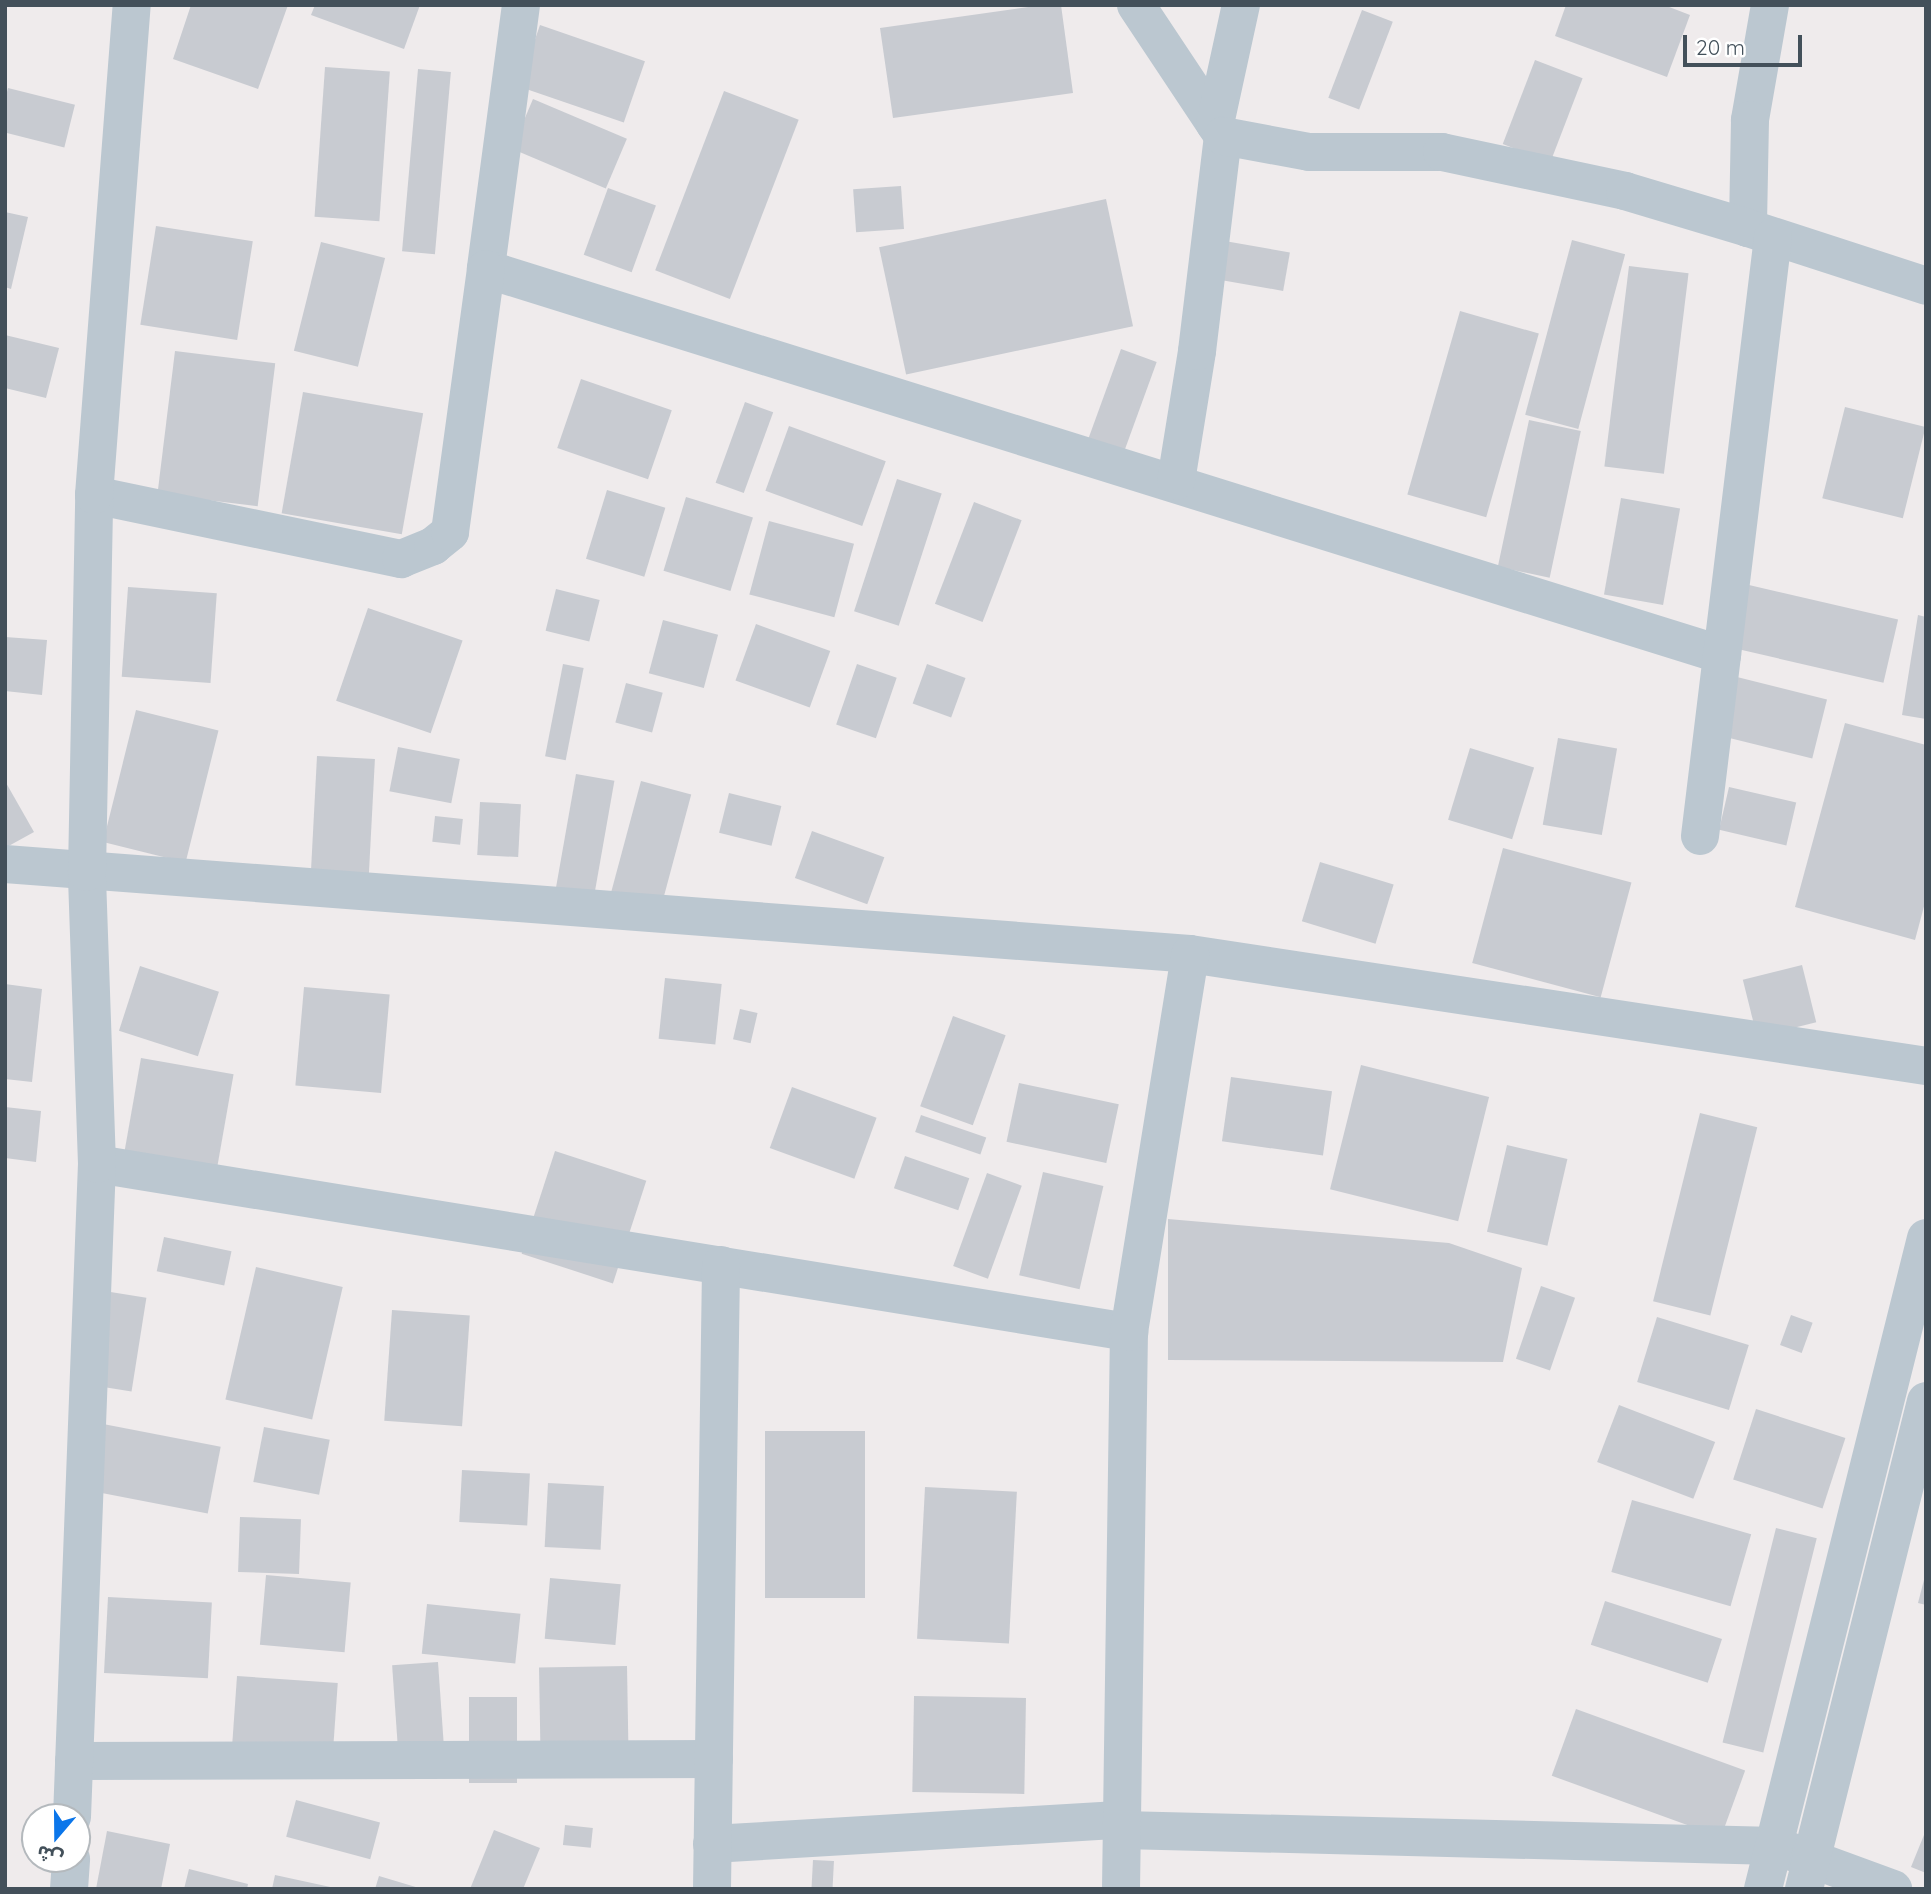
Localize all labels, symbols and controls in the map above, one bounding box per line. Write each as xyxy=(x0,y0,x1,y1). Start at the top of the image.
scale bar xyxy=(1686,21,1805,65)
text: 20 m xyxy=(1696,34,1745,60)
north arrow xyxy=(21,1803,91,1873)
text: ش xyxy=(33,1840,66,1872)

